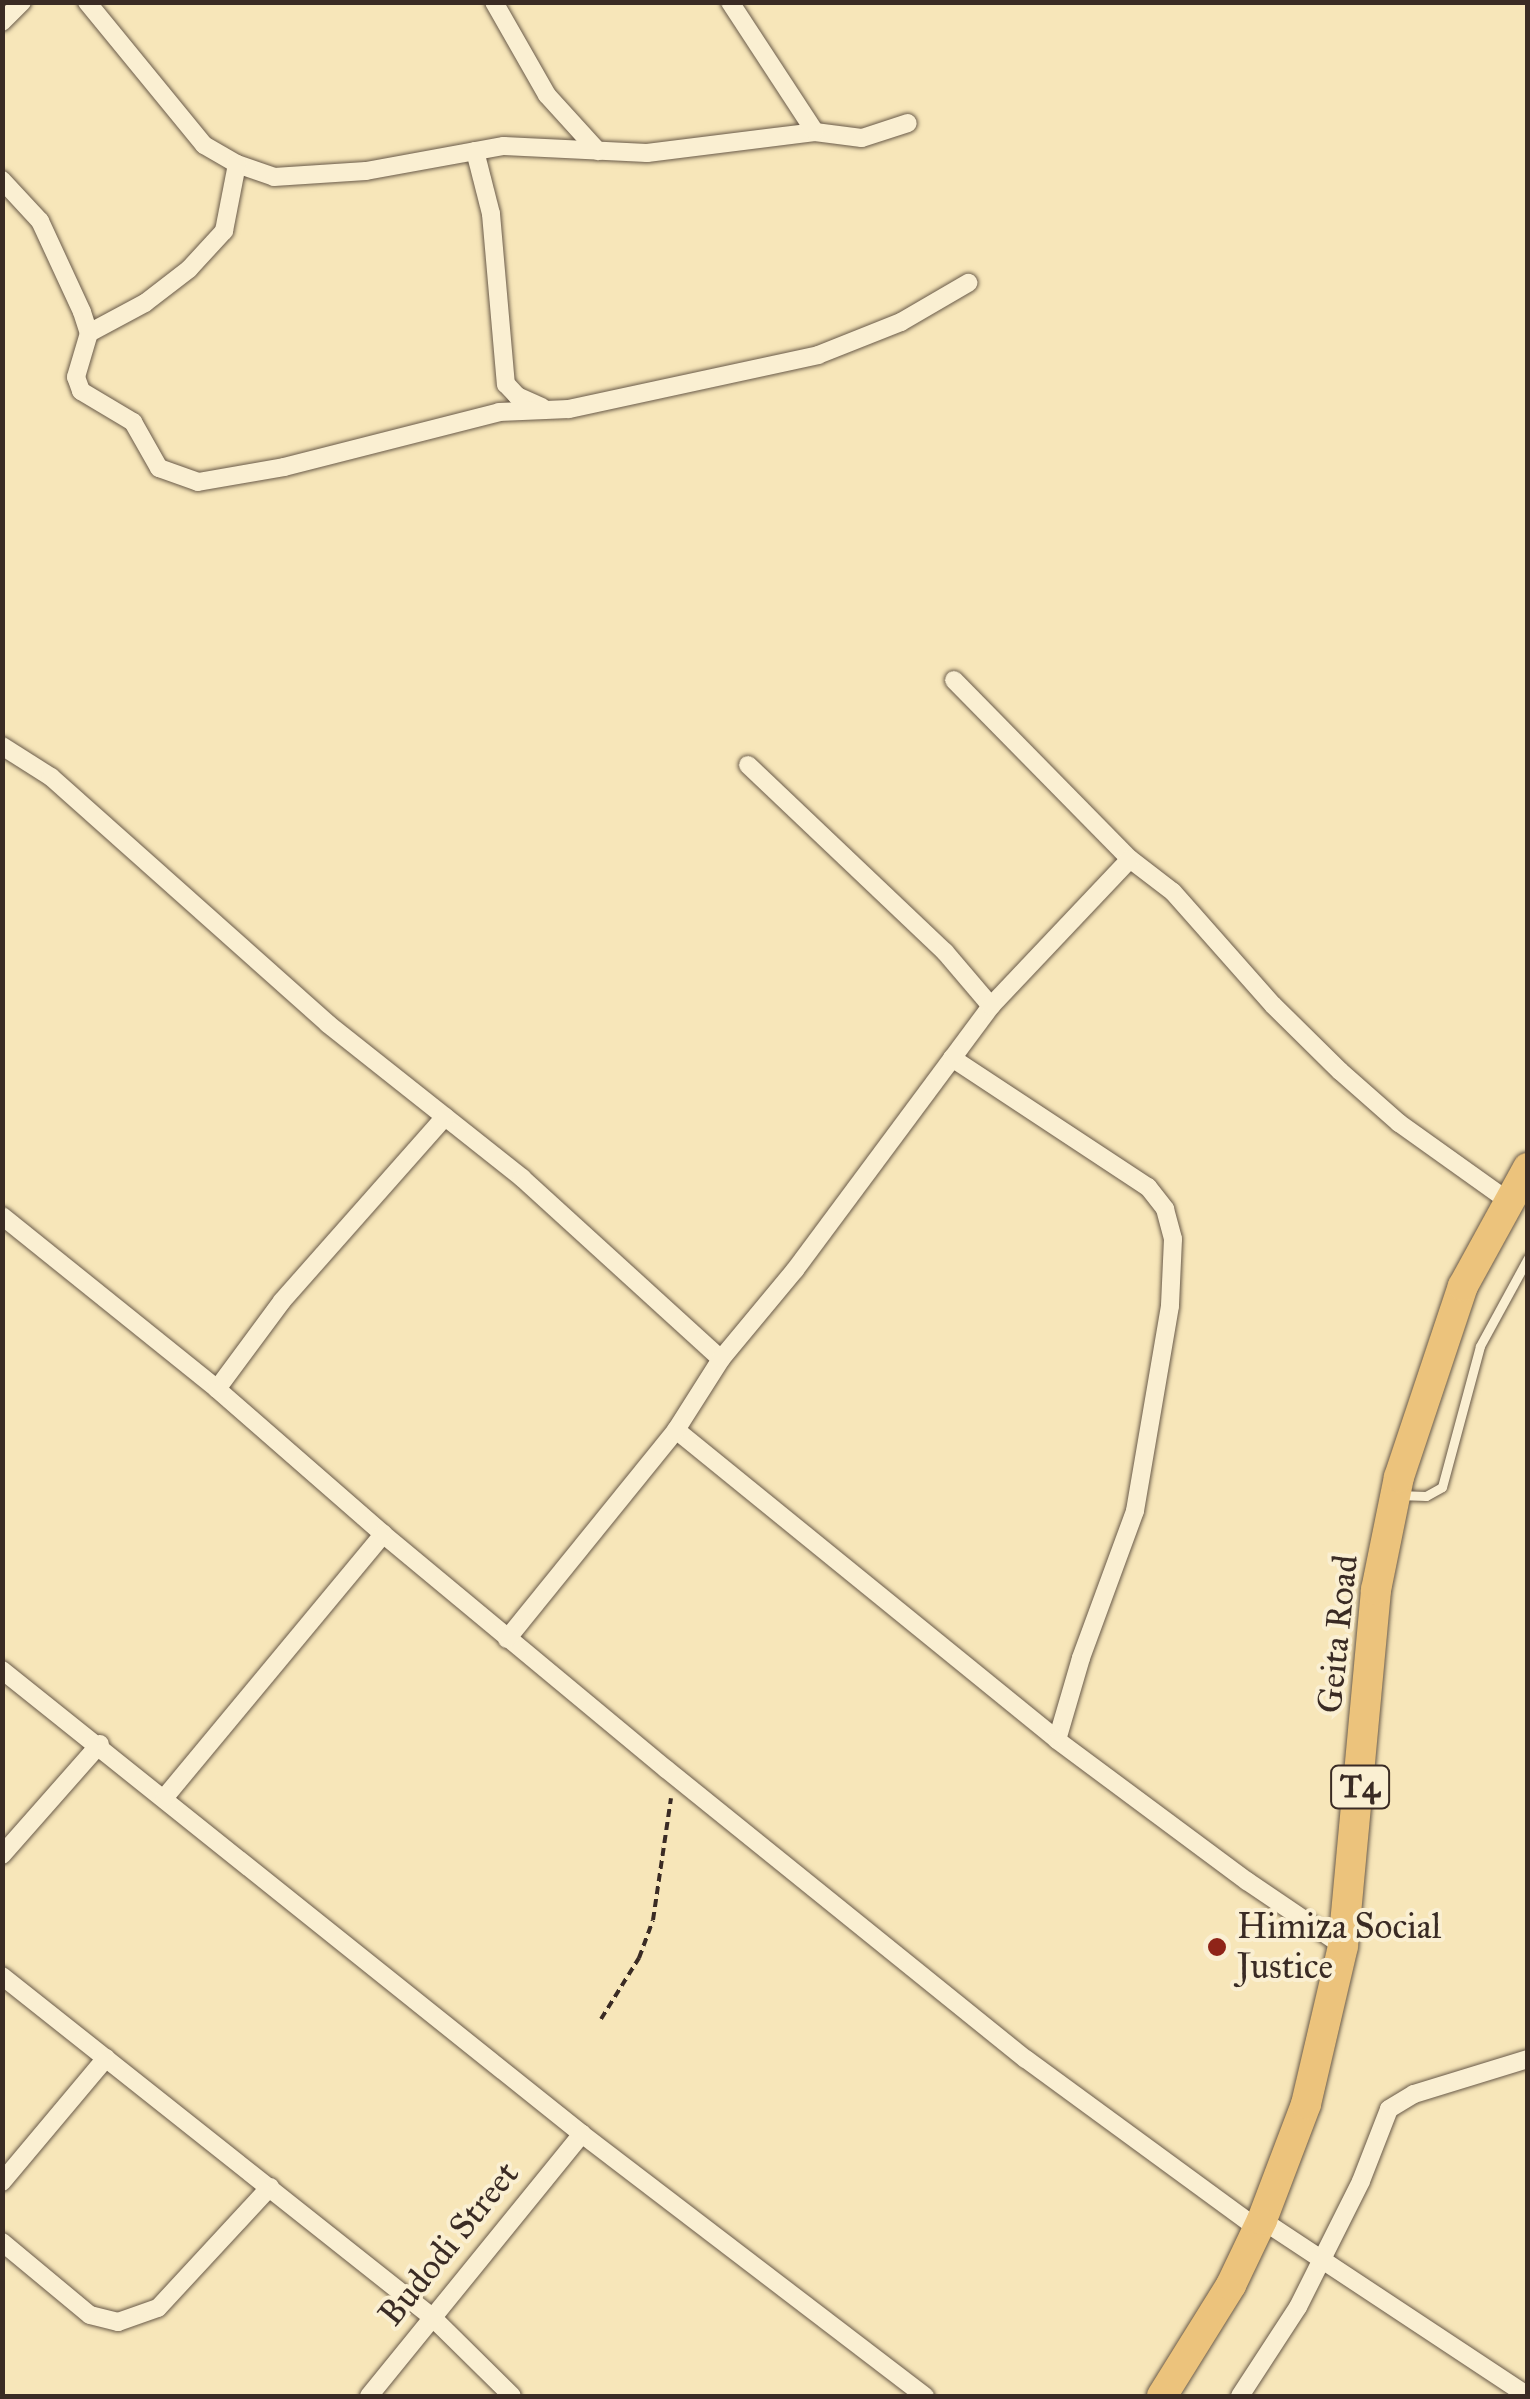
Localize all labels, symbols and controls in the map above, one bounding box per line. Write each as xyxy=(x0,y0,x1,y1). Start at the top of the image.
street label: Geita Road xyxy=(1309,1553,1367,1715)
road number: T4 xyxy=(1330,1760,1390,1814)
place label: Himiza Social Justice xyxy=(1237,1906,1441,1988)
marker: Himiza Social Justice xyxy=(1206,1936,1228,1958)
street label: Budodi Street xyxy=(370,2153,528,2335)

